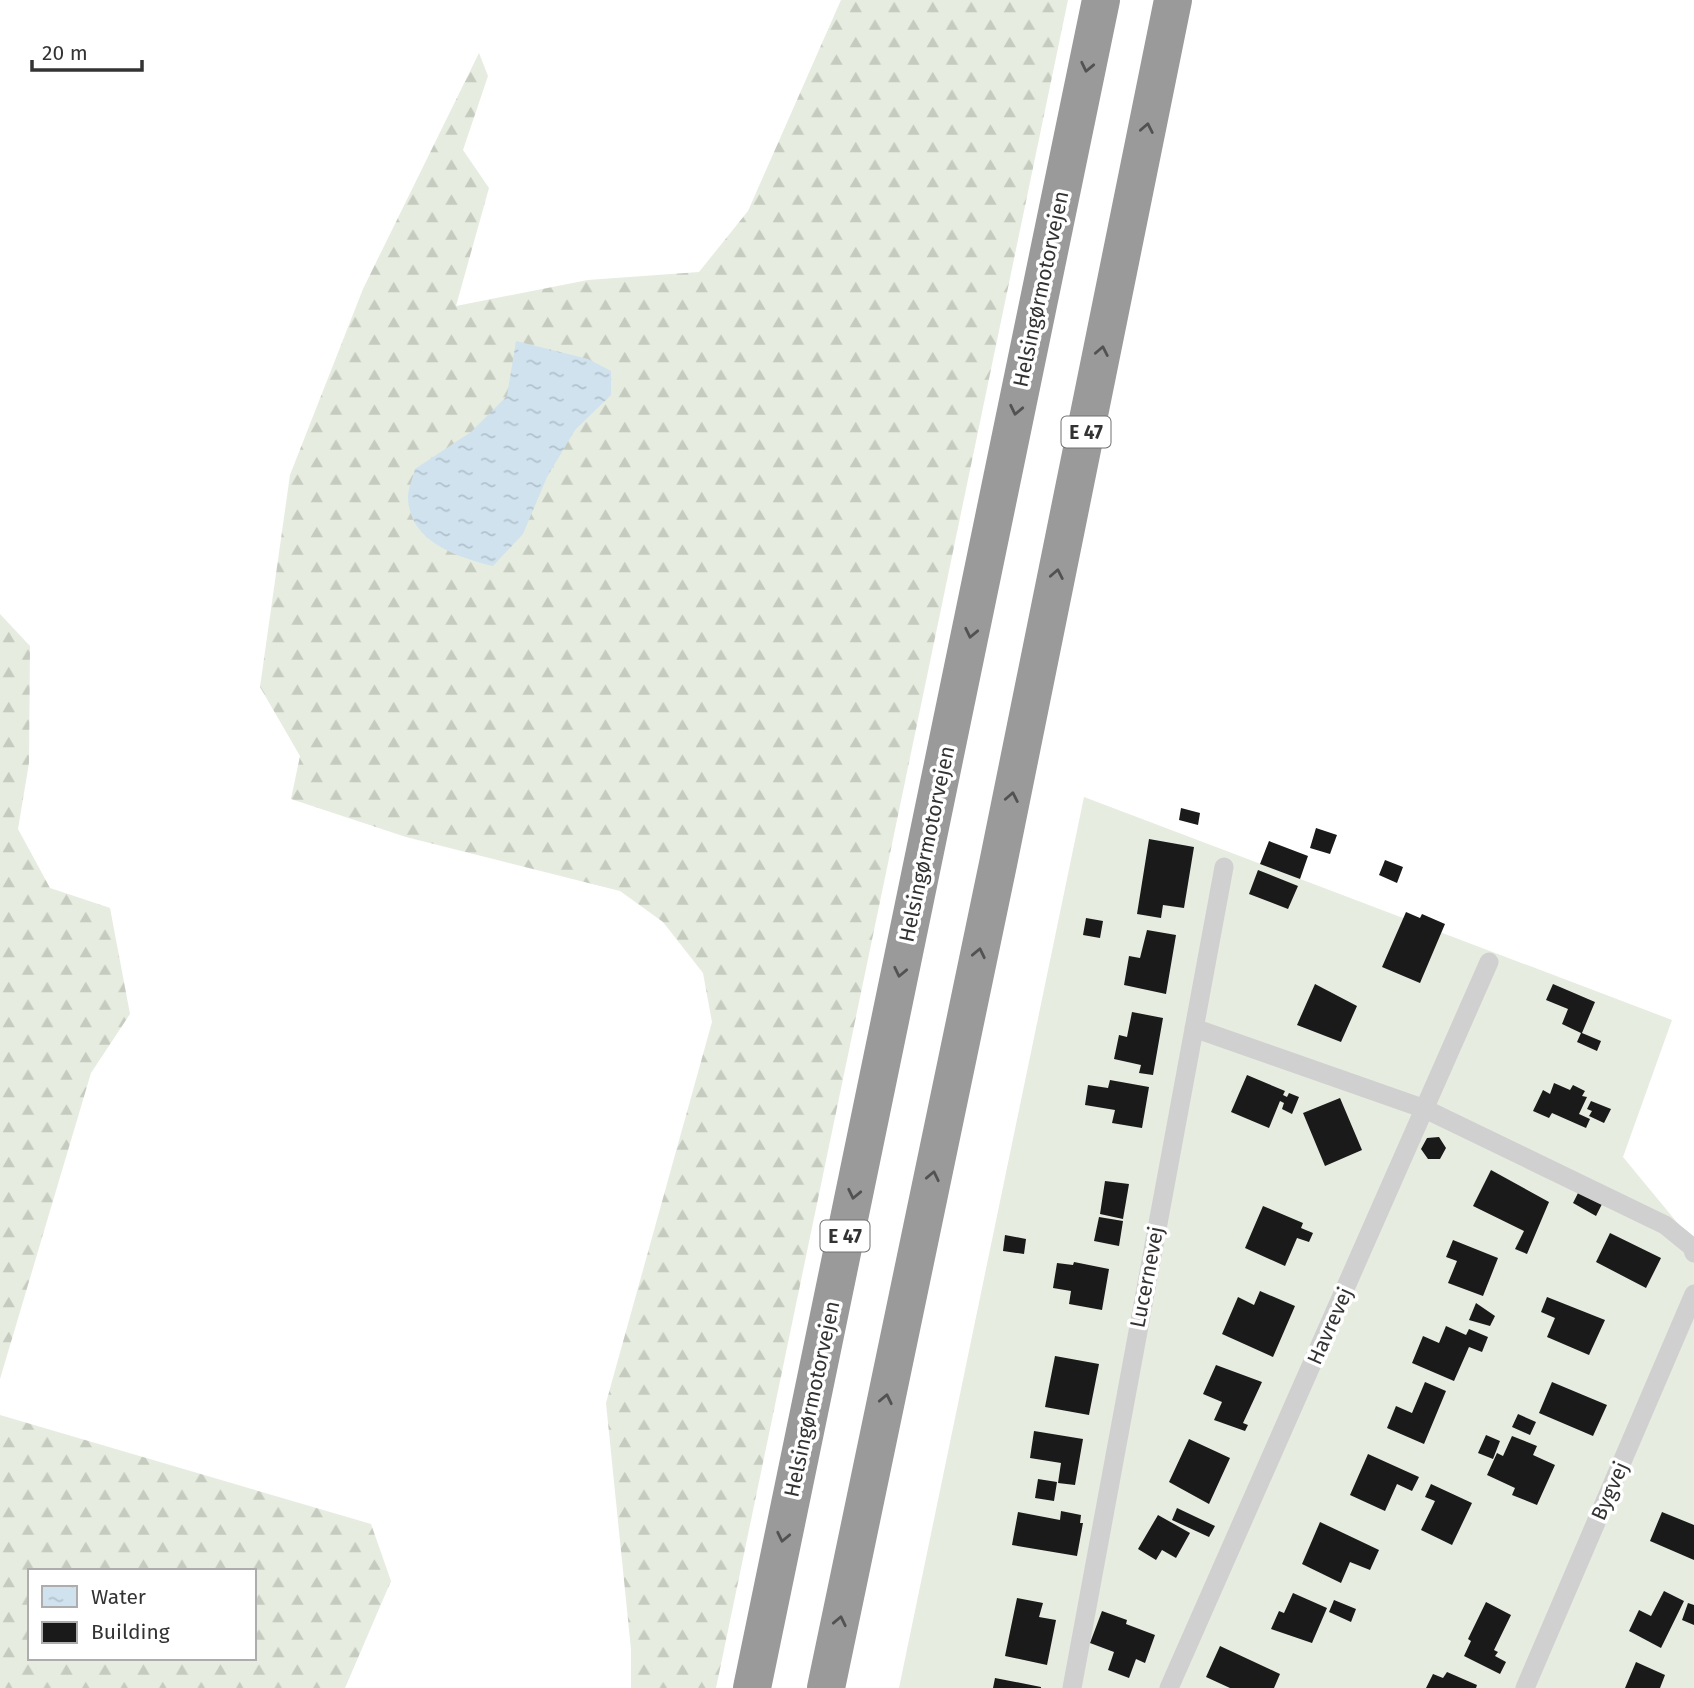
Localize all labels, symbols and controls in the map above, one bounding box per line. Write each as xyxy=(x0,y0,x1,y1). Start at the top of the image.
scale bar xyxy=(32,28,142,72)
text: 20 m xyxy=(42,40,88,66)
one-way arrow xyxy=(1080,61,1095,73)
one-way arrow xyxy=(1139,122,1154,134)
street label: Helsingørmotorvejen xyxy=(1007,188,1075,390)
one-way arrow xyxy=(1094,345,1109,357)
one-way arrow xyxy=(1010,404,1025,416)
road number: E 47 xyxy=(1062,416,1110,448)
one-way arrow xyxy=(1048,568,1063,580)
one-way arrow xyxy=(964,627,979,639)
street label: Helsingørmotorvejen xyxy=(893,743,961,945)
one-way arrow xyxy=(1003,791,1018,803)
one-way arrow xyxy=(971,947,986,959)
one-way arrow xyxy=(894,966,909,978)
one-way arrow xyxy=(924,1170,939,1182)
one-way arrow xyxy=(848,1188,863,1200)
road number: E 47 xyxy=(820,1220,870,1252)
street label: Lucernevej xyxy=(1124,1224,1170,1330)
street label: Havrevej xyxy=(1301,1283,1359,1369)
street label: Helsingørmotorvejen xyxy=(778,1298,846,1500)
one-way arrow xyxy=(878,1393,893,1405)
street label: Bygvej xyxy=(1586,1458,1634,1524)
one-way arrow xyxy=(776,1531,791,1543)
legend xyxy=(28,1569,256,1660)
text: Water xyxy=(91,1584,146,1610)
one-way arrow xyxy=(831,1615,846,1627)
text: Building xyxy=(91,1619,170,1645)

